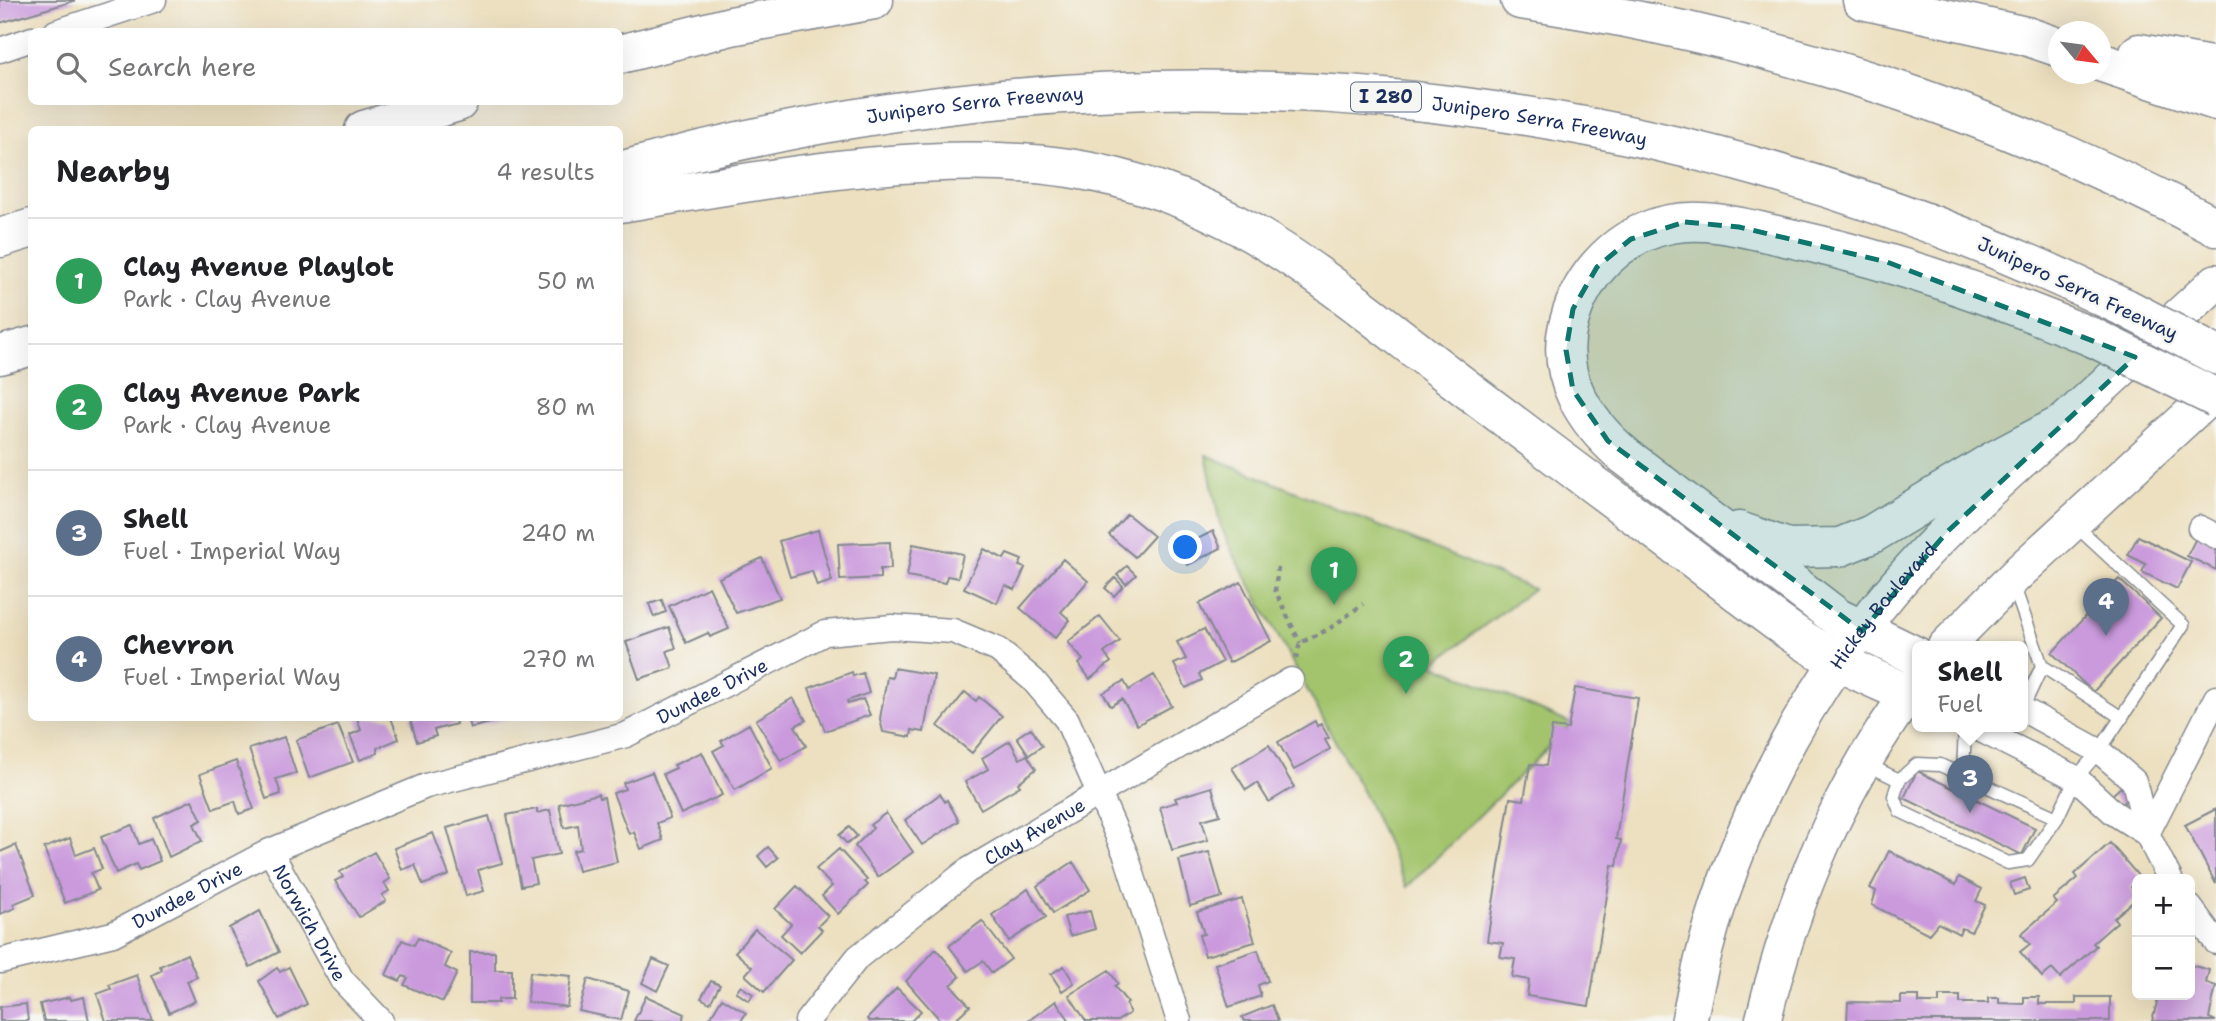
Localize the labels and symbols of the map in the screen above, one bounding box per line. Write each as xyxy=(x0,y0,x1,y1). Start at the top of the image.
north arrow xyxy=(2048,21,2111,84)
street label: Junipero Serra Freeway xyxy=(865,81,1085,129)
road number: I 280 xyxy=(1351,82,1421,112)
street label: Junipero Serra Freeway xyxy=(1430,91,1650,152)
street label: Junipero Serra Freeway xyxy=(1974,231,2182,346)
your location xyxy=(1168,530,1202,564)
street label: Hickey Boulevard xyxy=(1824,536,1942,674)
pin: 1 xyxy=(1311,547,1357,605)
pin: 4 xyxy=(2083,578,2129,636)
pin: 2 xyxy=(1383,636,1429,694)
street label: Dundee Drive xyxy=(653,652,772,730)
pin: 3 xyxy=(1947,755,1993,813)
street label: Clay Avenue xyxy=(980,792,1090,871)
street label: Dundee Drive xyxy=(128,856,247,935)
street label: Norwich Drive xyxy=(267,860,352,986)

